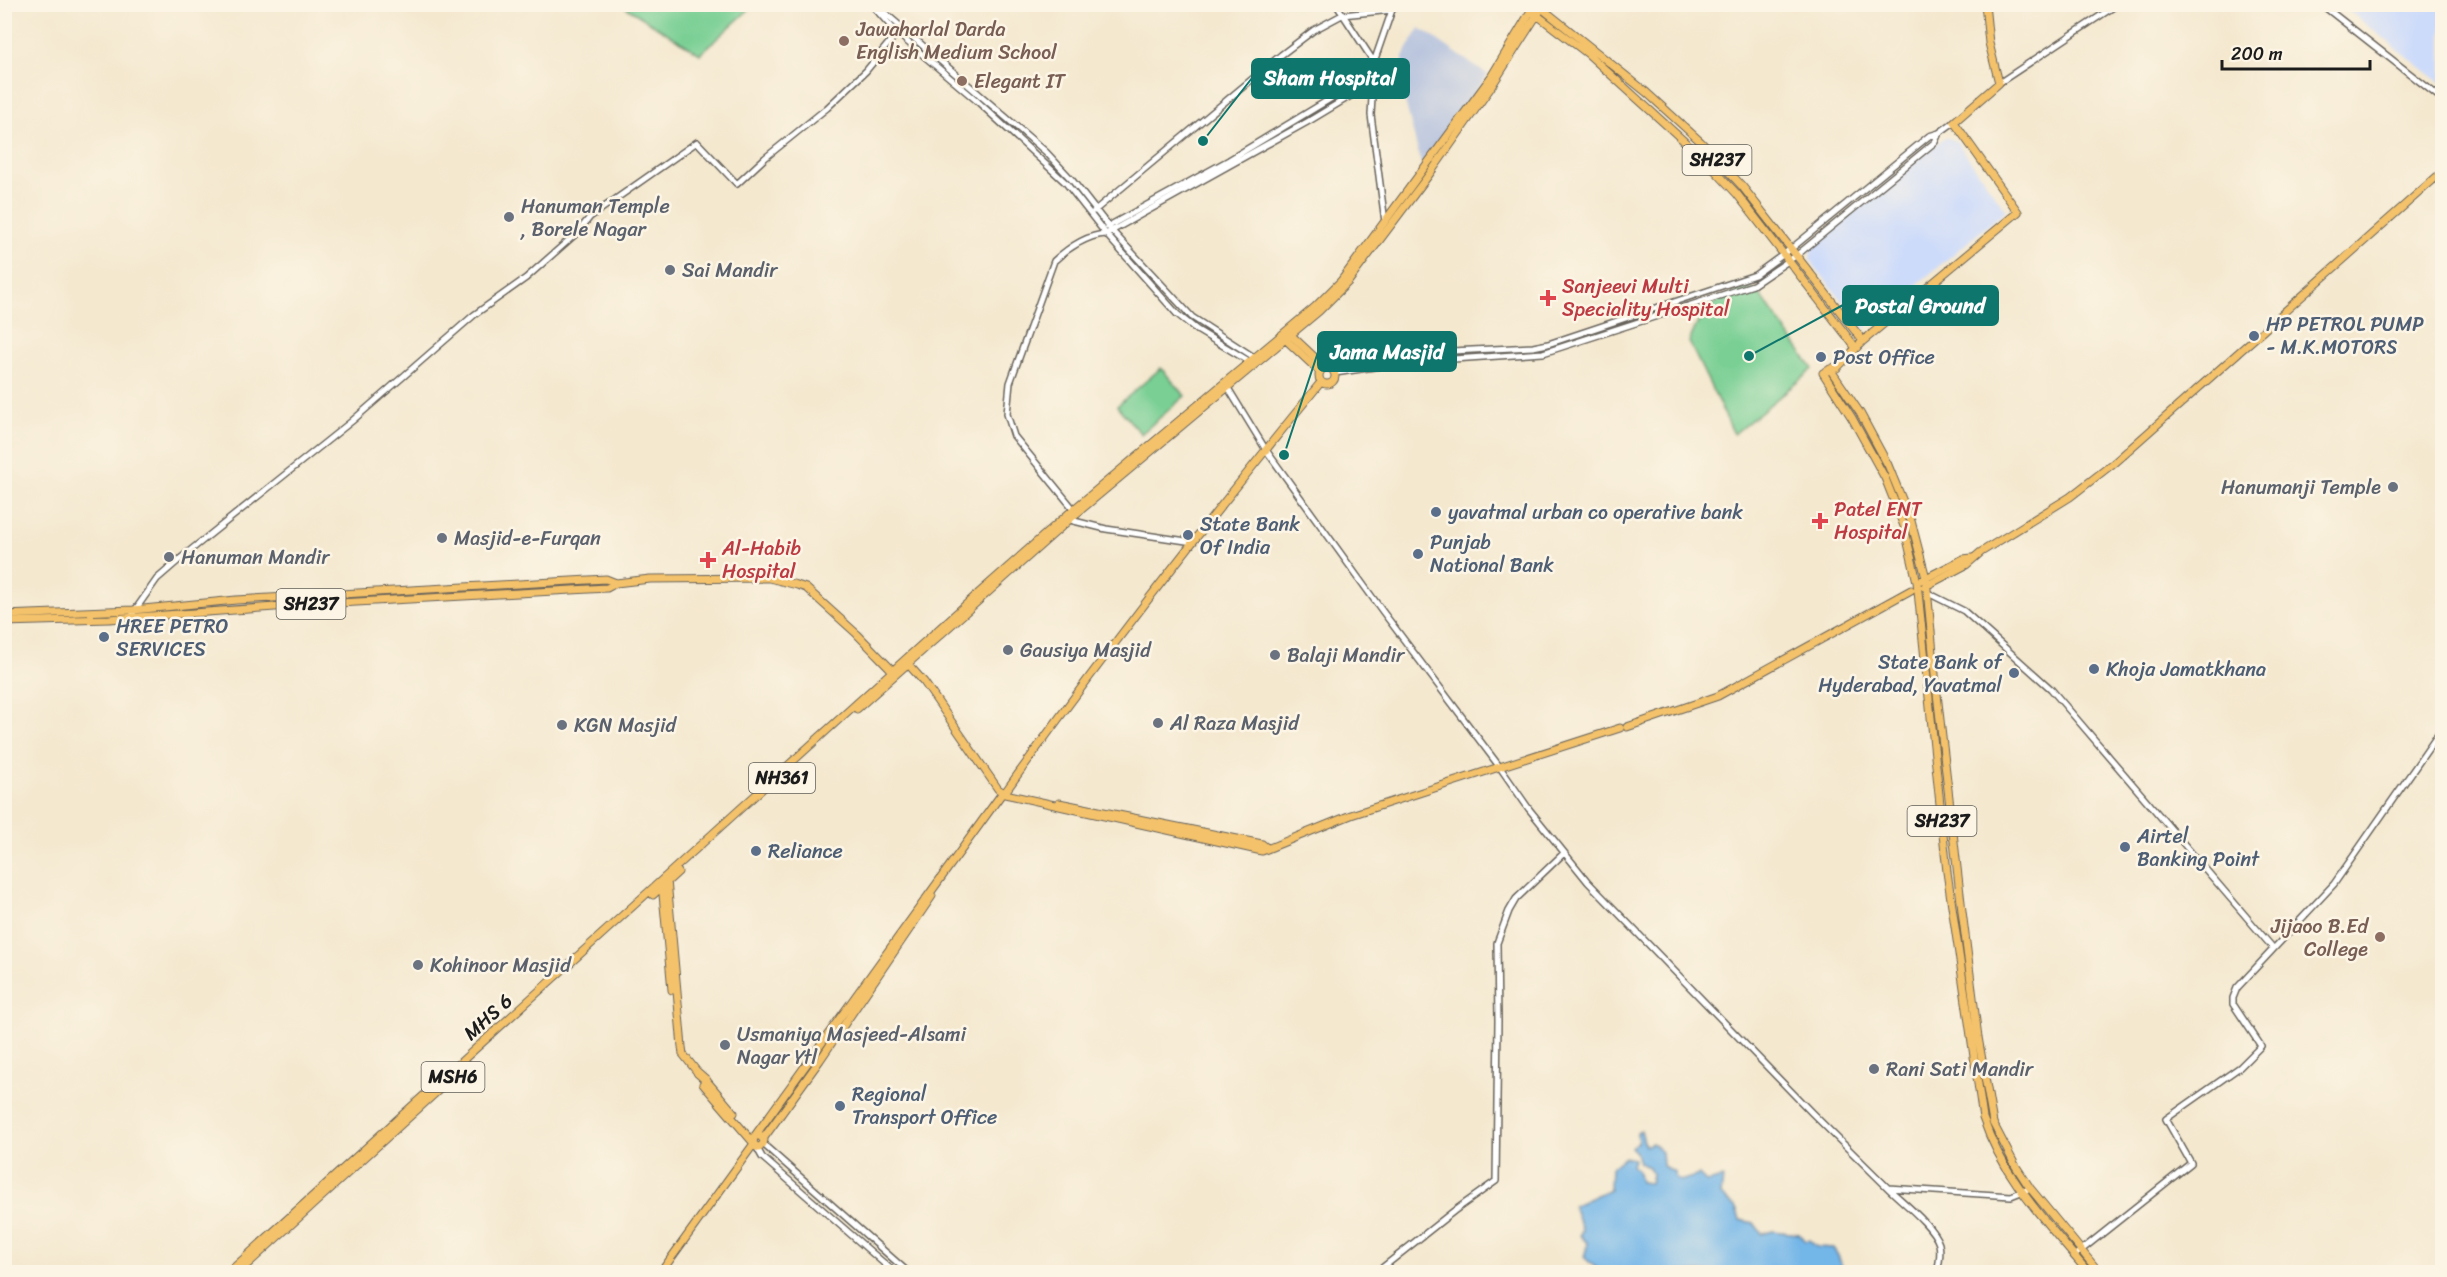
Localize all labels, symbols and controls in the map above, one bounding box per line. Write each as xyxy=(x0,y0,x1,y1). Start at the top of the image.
place label: Jawaharlal Darda English Medium School xyxy=(855,12,1058,70)
scale bar xyxy=(2222,33,2370,71)
marker: Jawaharlal Darda English Medium School xyxy=(837,34,851,48)
text: 200 m xyxy=(2231,38,2283,70)
callout: Sham Hospital xyxy=(1252,59,1409,98)
text: Sham Hospital xyxy=(1262,59,1398,97)
place label: Elegant IT xyxy=(974,64,1067,99)
marker: Elegant IT xyxy=(955,74,969,88)
road number: SH237 xyxy=(1682,145,1752,175)
place label: Hanuman Temple , Borele Nagar xyxy=(520,189,670,247)
marker: Hanuman Temple , Borele Nagar xyxy=(502,210,516,224)
place label: Sai Mandir xyxy=(682,253,778,288)
marker: Sai Mandir xyxy=(663,263,677,277)
place label: Sanjeevi Multi Speciality Hospital xyxy=(1562,269,1730,327)
callout: Postal Ground xyxy=(1843,286,1998,325)
text: Postal Ground xyxy=(1855,287,1987,325)
marker: Sanjeevi Multi Speciality Hospital xyxy=(1539,289,1557,307)
place label: HP PETROL PUMP - M.K.MOTORS xyxy=(2266,307,2424,365)
marker: HP PETROL PUMP - M.K.MOTORS xyxy=(2247,329,2261,343)
callout: Jama Masjid xyxy=(1318,332,1456,371)
text: Jama Masjid xyxy=(1329,333,1446,371)
place label: Post Office xyxy=(1833,340,1935,375)
marker: Post Office xyxy=(1814,350,1828,364)
place label: Hanumanji Temple xyxy=(2221,470,2381,505)
marker: Hanumanji Temple xyxy=(2386,480,2400,494)
place label: Patel ENT Hospital xyxy=(1834,492,1923,550)
place label: yavatmal urban co operative bank xyxy=(1448,495,1743,530)
marker: yavatmal urban co operative bank xyxy=(1429,505,1443,519)
place label: State Bank Of India xyxy=(1200,507,1300,565)
marker: Patel ENT Hospital xyxy=(1811,512,1829,530)
place label: Masjid-e-Furqan xyxy=(454,521,601,556)
place label: Punjab National Bank xyxy=(1430,525,1554,583)
marker: State Bank Of India xyxy=(1181,528,1195,542)
marker: Masjid-e-Furqan xyxy=(435,531,449,545)
place label: Al-Habib Hospital xyxy=(721,531,801,589)
place label: Hanuman Mandir xyxy=(181,540,330,575)
marker: Punjab National Bank xyxy=(1411,547,1425,561)
marker: Hanuman Mandir xyxy=(162,550,176,564)
marker: Al-Habib Hospital xyxy=(699,551,717,569)
road number: SH237 xyxy=(276,589,346,619)
place label: HREE PETRO SERVICES xyxy=(116,609,229,667)
marker: HREE PETRO SERVICES xyxy=(97,630,111,644)
place label: Gausiya Masjid xyxy=(1020,633,1152,668)
place label: Balaji Mandir xyxy=(1287,638,1406,673)
marker: Gausiya Masjid xyxy=(1001,643,1015,657)
place label: State Bank of Hyderabad, Yavatmal xyxy=(1818,645,2004,703)
marker: Balaji Mandir xyxy=(1268,648,1282,662)
place label: Khoja Jamatkhana xyxy=(2106,652,2266,687)
marker: Khoja Jamatkhana xyxy=(2087,662,2101,676)
marker: State Bank of Hyderabad, Yavatmal xyxy=(2007,666,2021,680)
place label: Al Raza Masjid xyxy=(1169,706,1300,741)
place label: KGN Masjid xyxy=(574,708,677,743)
marker: Al Raza Masjid xyxy=(1151,716,1165,730)
marker: KGN Masjid xyxy=(555,718,569,732)
road number: NH361 xyxy=(749,763,815,793)
road number: SH237 xyxy=(1908,806,1976,836)
place label: Airtel Banking Point xyxy=(2136,819,2260,877)
place label: Reliance xyxy=(768,834,843,869)
marker: Airtel Banking Point xyxy=(2118,840,2132,854)
marker: Reliance xyxy=(749,844,763,858)
place label: Jijaoo B.Ed College xyxy=(2270,909,2369,967)
marker: Jijaoo B.Ed College xyxy=(2373,930,2387,944)
place label: Kohinoor Masjid xyxy=(430,948,572,983)
marker: Kohinoor Masjid xyxy=(411,958,425,972)
street label: MHS 6 xyxy=(455,985,521,1049)
place label: Usmaniya Masjeed-Alsami Nagar Ytl xyxy=(737,1017,967,1075)
marker: Usmaniya Masjeed-Alsami Nagar Ytl xyxy=(718,1038,732,1052)
place label: Rani Sati Mandir xyxy=(1886,1052,2035,1087)
road number: MSH6 xyxy=(422,1062,484,1092)
marker: Rani Sati Mandir xyxy=(1867,1062,1881,1076)
place label: Regional Transport Office xyxy=(852,1077,997,1135)
marker: Regional Transport Office xyxy=(833,1099,847,1113)

